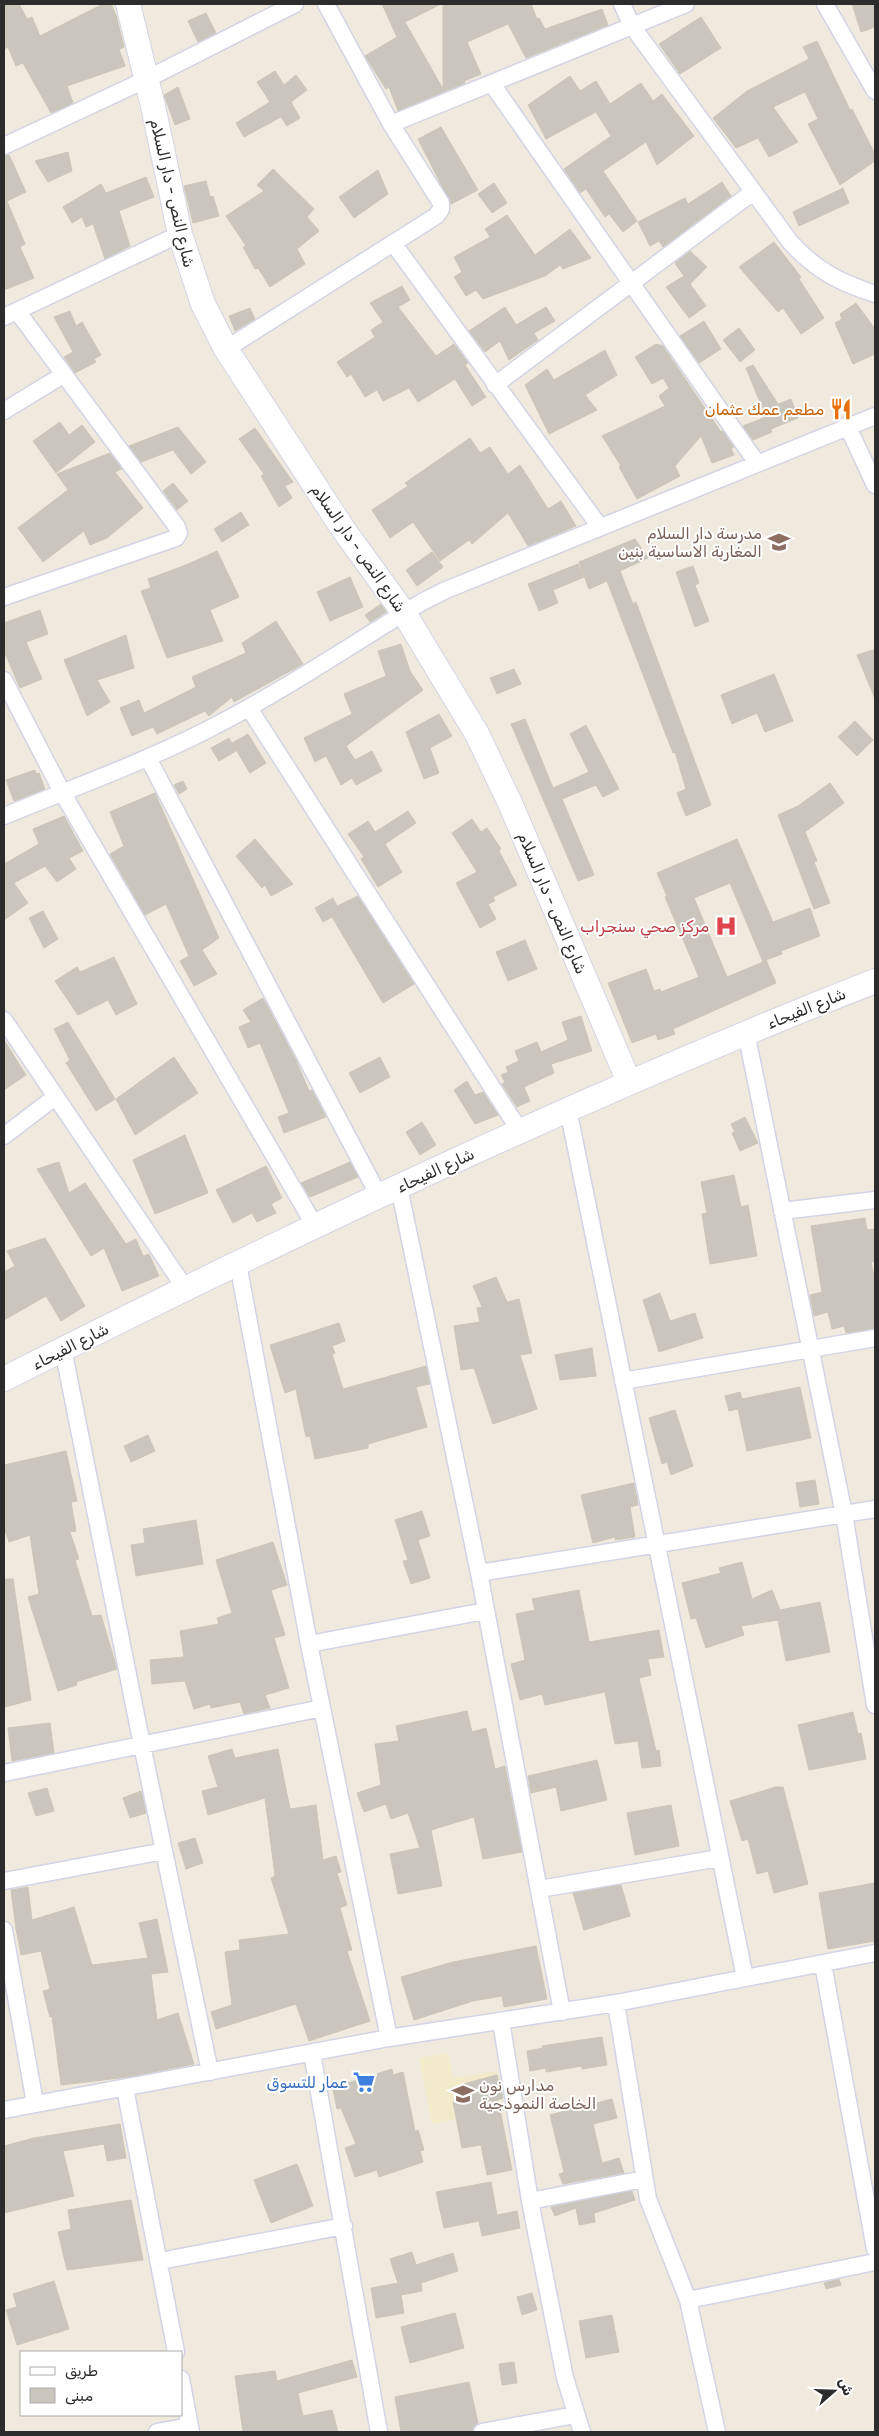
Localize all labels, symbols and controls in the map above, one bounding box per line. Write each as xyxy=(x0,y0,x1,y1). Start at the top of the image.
street label: شارع النص - دار السلام xyxy=(144,117,199,270)
restaurant icon: مطعم عمك عثمان xyxy=(828,396,854,422)
place label: مطعم عمك عثمان xyxy=(705,400,824,420)
street label: شارع النص - دار السلام xyxy=(306,481,410,617)
place label: مدرسة دار السلام المغاربة الاساسية بنين xyxy=(618,524,762,562)
school or university icon: مدرسة دار السلام المغاربة الاساسية بنين xyxy=(766,529,792,555)
street label: شارع النص - دار السلام xyxy=(512,830,591,978)
hospital icon: مركز صحي سنجراب xyxy=(713,913,739,939)
place label: مركز صحي سنجراب xyxy=(580,917,709,939)
street label: شارع الفيحاء xyxy=(764,984,849,1035)
street label: شارع الفيحاء xyxy=(393,1144,478,1199)
street label: شارع الفيحاء xyxy=(29,1319,113,1376)
supermarket icon: عمار للتسوق xyxy=(351,2069,377,2095)
place label: عمار للتسوق xyxy=(267,2073,348,2093)
place label: مدارس نون الخاصة النموذجية xyxy=(479,2076,596,2114)
school or university icon: مدارس نون الخاصة النموذجية xyxy=(450,2081,476,2107)
legend xyxy=(20,2351,182,2416)
text: طريق xyxy=(65,2362,98,2380)
north arrow xyxy=(809,2366,859,2416)
text: ش xyxy=(835,2375,857,2398)
text: مبنى xyxy=(65,2387,93,2405)

